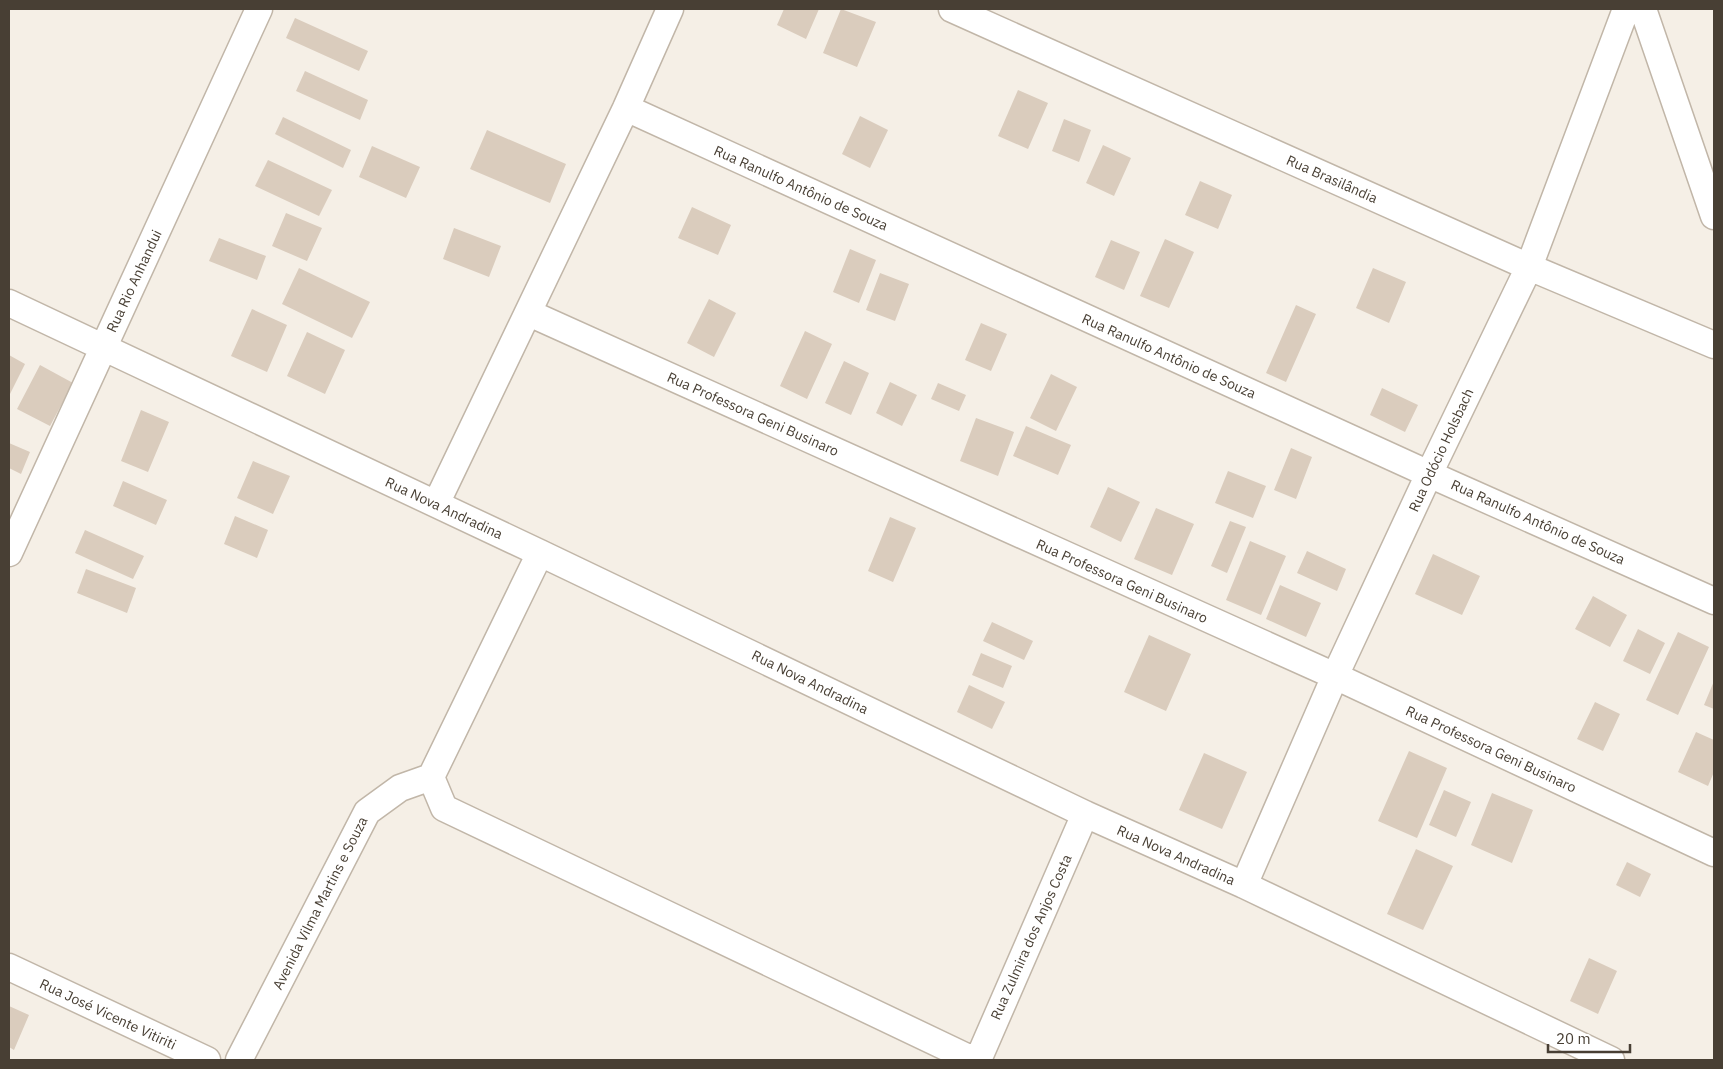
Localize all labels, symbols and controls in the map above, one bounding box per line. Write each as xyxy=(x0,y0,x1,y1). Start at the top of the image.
street label: Rua Ranulfo Antônio de Souza xyxy=(711,141,891,235)
street label: Rua Brasilândia xyxy=(1284,151,1381,207)
street label: Rua Rio Anhandui xyxy=(102,227,166,335)
street label: Rua Ranulfo Antônio de Souza xyxy=(1079,309,1259,403)
street label: Rua Professora Geni Businaro xyxy=(664,368,842,460)
street label: Rua Odócio Holsbach xyxy=(1404,385,1478,515)
street label: Rua Nova Andradina xyxy=(382,473,506,543)
street label: Rua Ranulfo Antônio de Souza xyxy=(1448,475,1628,569)
street label: Rua Professora Geni Businaro xyxy=(1033,535,1211,627)
street label: Rua Nova Andradina xyxy=(749,646,872,718)
street label: Rua Professora Geni Businaro xyxy=(1403,701,1579,797)
street label: Avenida Vilma Martins e Souza xyxy=(268,813,372,993)
street label: Rua Nova Andradina xyxy=(1114,821,1238,889)
street label: Rua Zulmira dos Anjos Costa xyxy=(986,851,1076,1023)
street label: Rua José Vicente Vitiriti xyxy=(37,974,179,1054)
scale bar xyxy=(1548,1022,1630,1054)
text: 20 m xyxy=(1556,1029,1591,1048)

